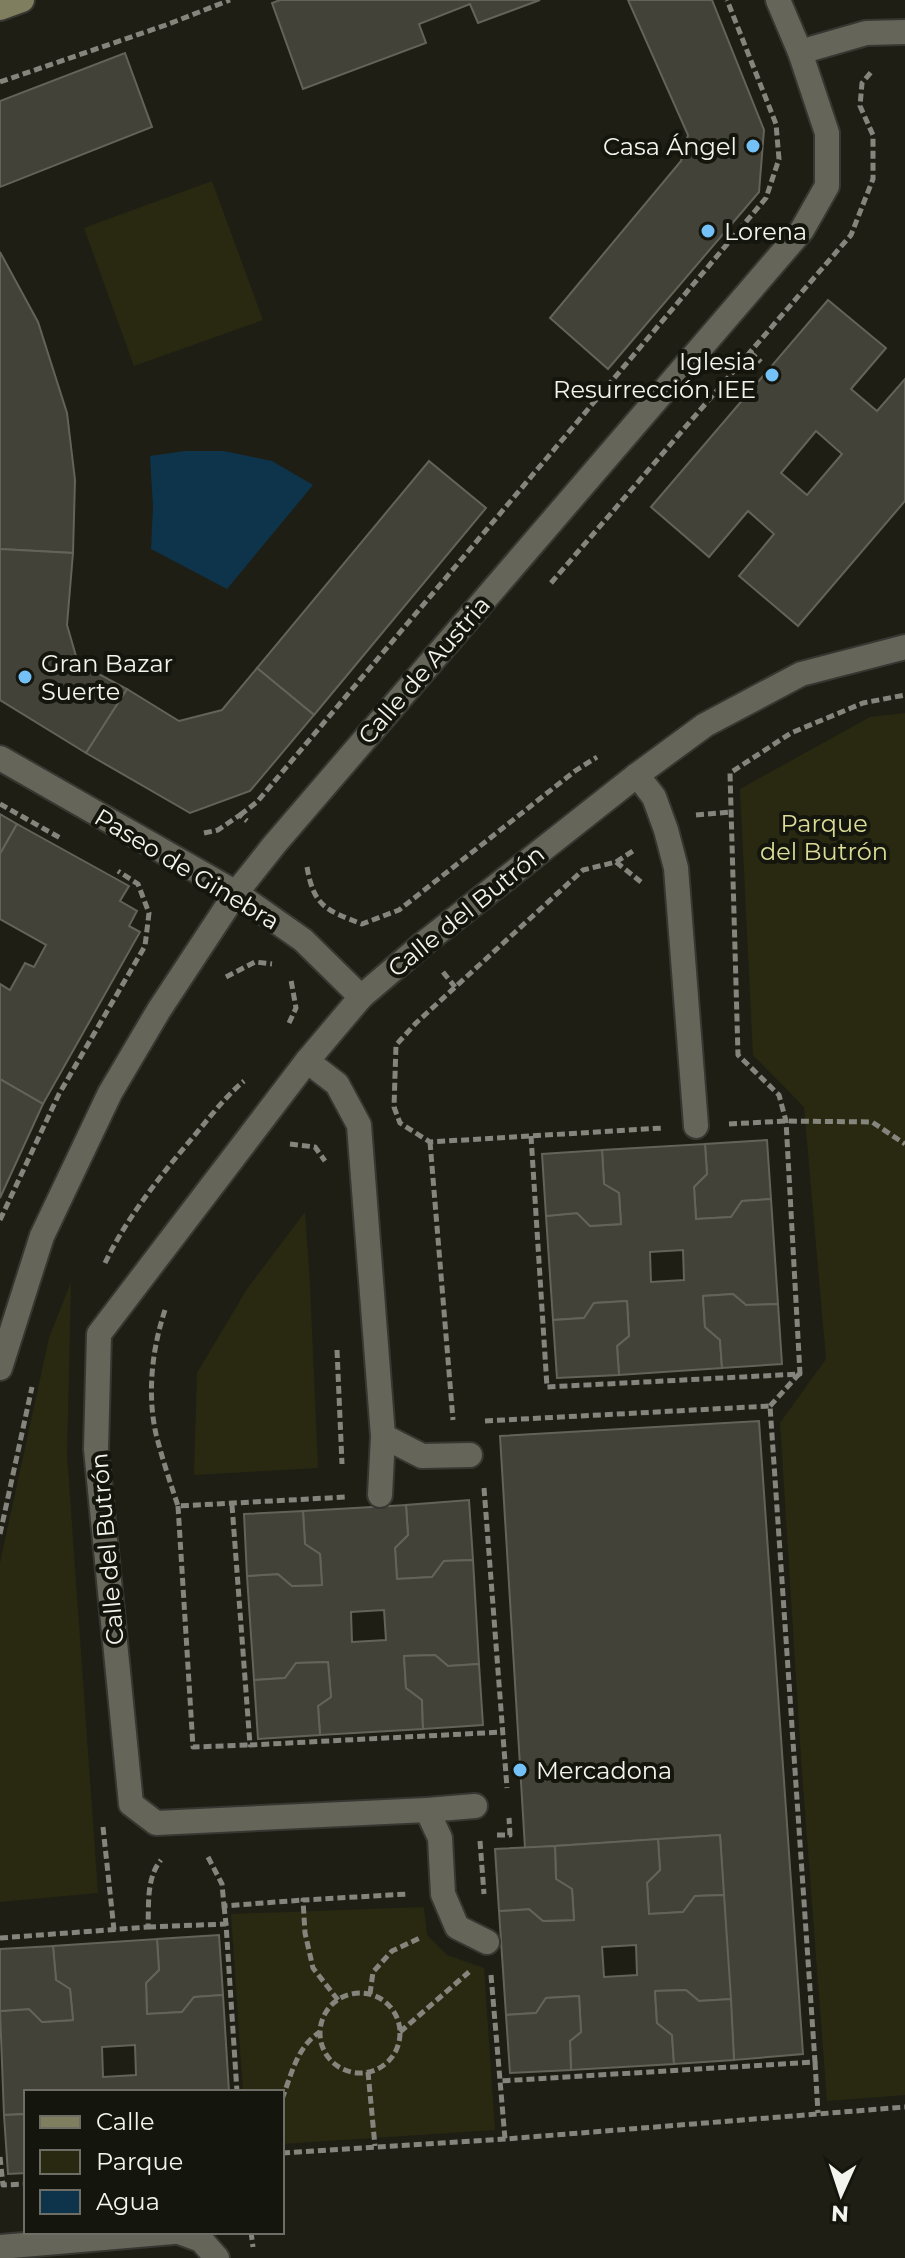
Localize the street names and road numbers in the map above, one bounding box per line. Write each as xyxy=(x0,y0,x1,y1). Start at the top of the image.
street label: Calle de Austria xyxy=(352,590,496,750)
street label: Paseo de Ginebra xyxy=(89,802,285,936)
street label: Calle del Butrón xyxy=(382,839,550,983)
street label: Calle del Butrón xyxy=(84,1452,130,1646)

